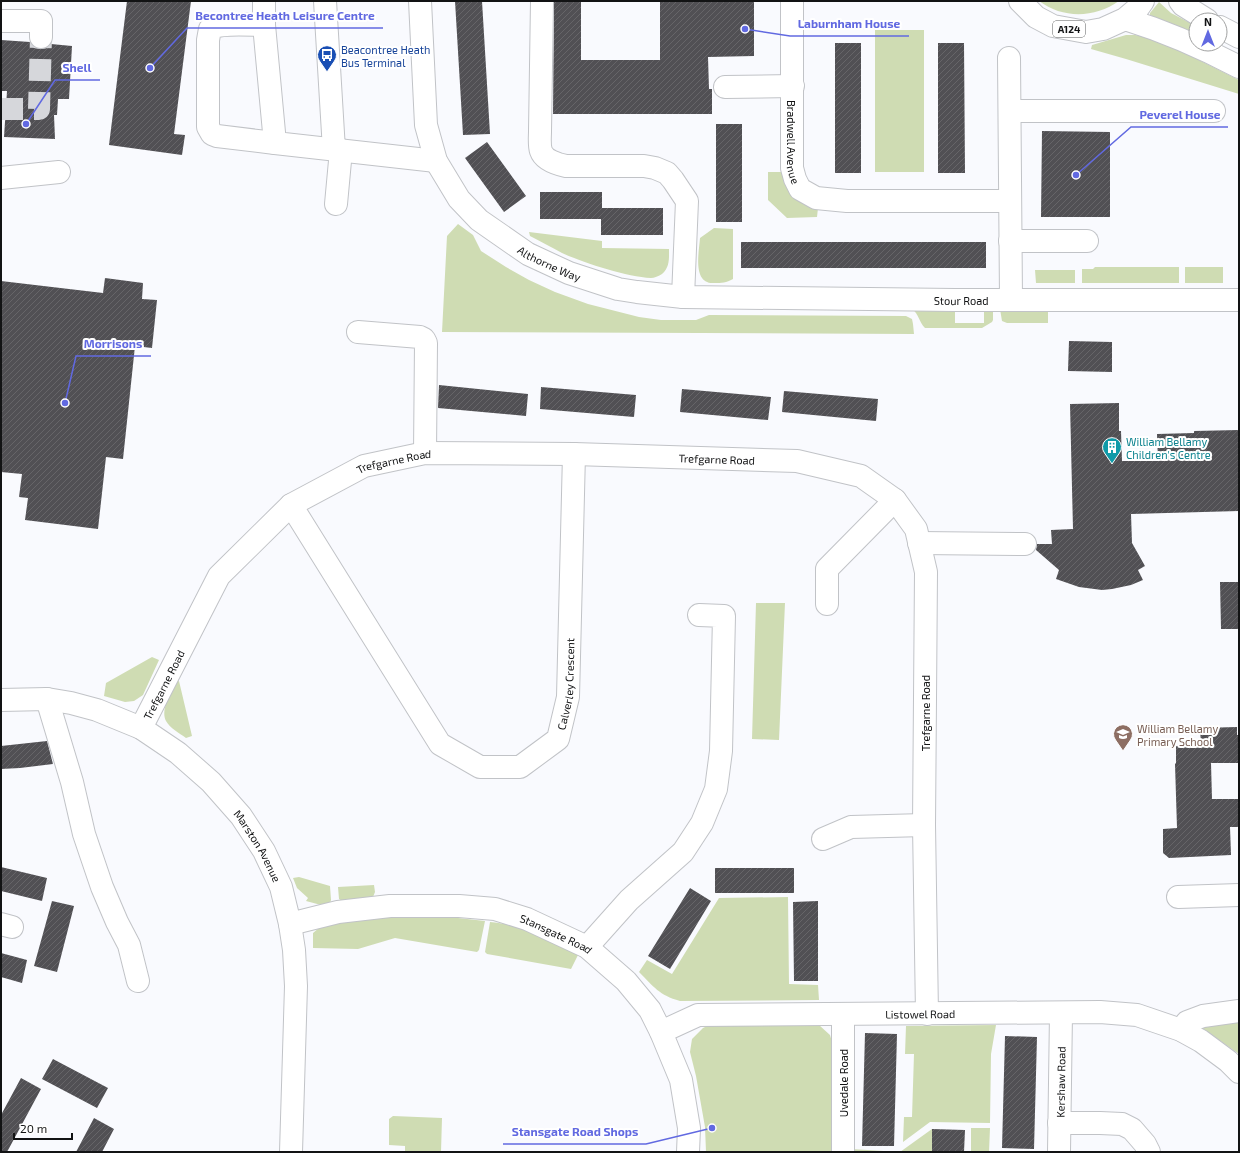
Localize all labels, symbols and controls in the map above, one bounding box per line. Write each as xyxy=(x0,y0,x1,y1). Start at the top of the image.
callout: Becontree Heath Leisure Centre xyxy=(187,4,383,28)
text: Becontree Heath Leisure Centre xyxy=(195,8,375,22)
callout: Laburnham House xyxy=(790,12,909,36)
north arrow xyxy=(1188,12,1228,52)
text: N xyxy=(1204,15,1212,28)
text: Laburnham House xyxy=(798,16,901,30)
road number: A124 xyxy=(1053,21,1085,37)
place label: Beacontree Heath Bus Terminal xyxy=(341,43,430,69)
bus stop icon: Beacontree Heath Bus Terminal xyxy=(316,44,338,72)
callout: Shell xyxy=(55,56,100,80)
text: Shell xyxy=(63,60,92,74)
street label: Bradwell Avenue xyxy=(785,100,803,186)
callout: Peverel House xyxy=(1131,103,1228,127)
text: Peverel House xyxy=(1139,107,1221,121)
street label: Althorne Way xyxy=(516,243,583,283)
street label: Stour Road xyxy=(934,293,989,307)
callout: Morrisons xyxy=(76,332,151,356)
text: Morrisons xyxy=(84,336,142,350)
place label: William Bellamy Children's Centre xyxy=(1126,435,1211,461)
building icon: William Bellamy Children's Centre xyxy=(1101,436,1123,464)
street label: Trefgarne Road xyxy=(354,446,431,475)
street label: Trefgarne Road xyxy=(678,451,755,466)
street label: Calverley Crescent xyxy=(554,638,576,731)
street label: Trefgarne Road xyxy=(140,647,187,721)
street label: Trefgarne Road xyxy=(919,675,932,751)
place label: William Bellamy Primary School xyxy=(1137,722,1218,748)
school or university icon: William Bellamy Primary School xyxy=(1112,723,1134,751)
street label: Marston Avenue xyxy=(232,807,284,884)
street label: Stansgate Road xyxy=(519,911,595,956)
street label: Listowel Road xyxy=(885,1007,955,1020)
street label: Kershaw Road xyxy=(1053,1046,1067,1118)
street label: Uvedale Road xyxy=(837,1049,850,1117)
scale bar xyxy=(14,1115,72,1141)
callout: Stansgate Road Shops xyxy=(503,1120,646,1144)
text: 20 m xyxy=(20,1121,47,1135)
text: Stansgate Road Shops xyxy=(512,1124,638,1138)

